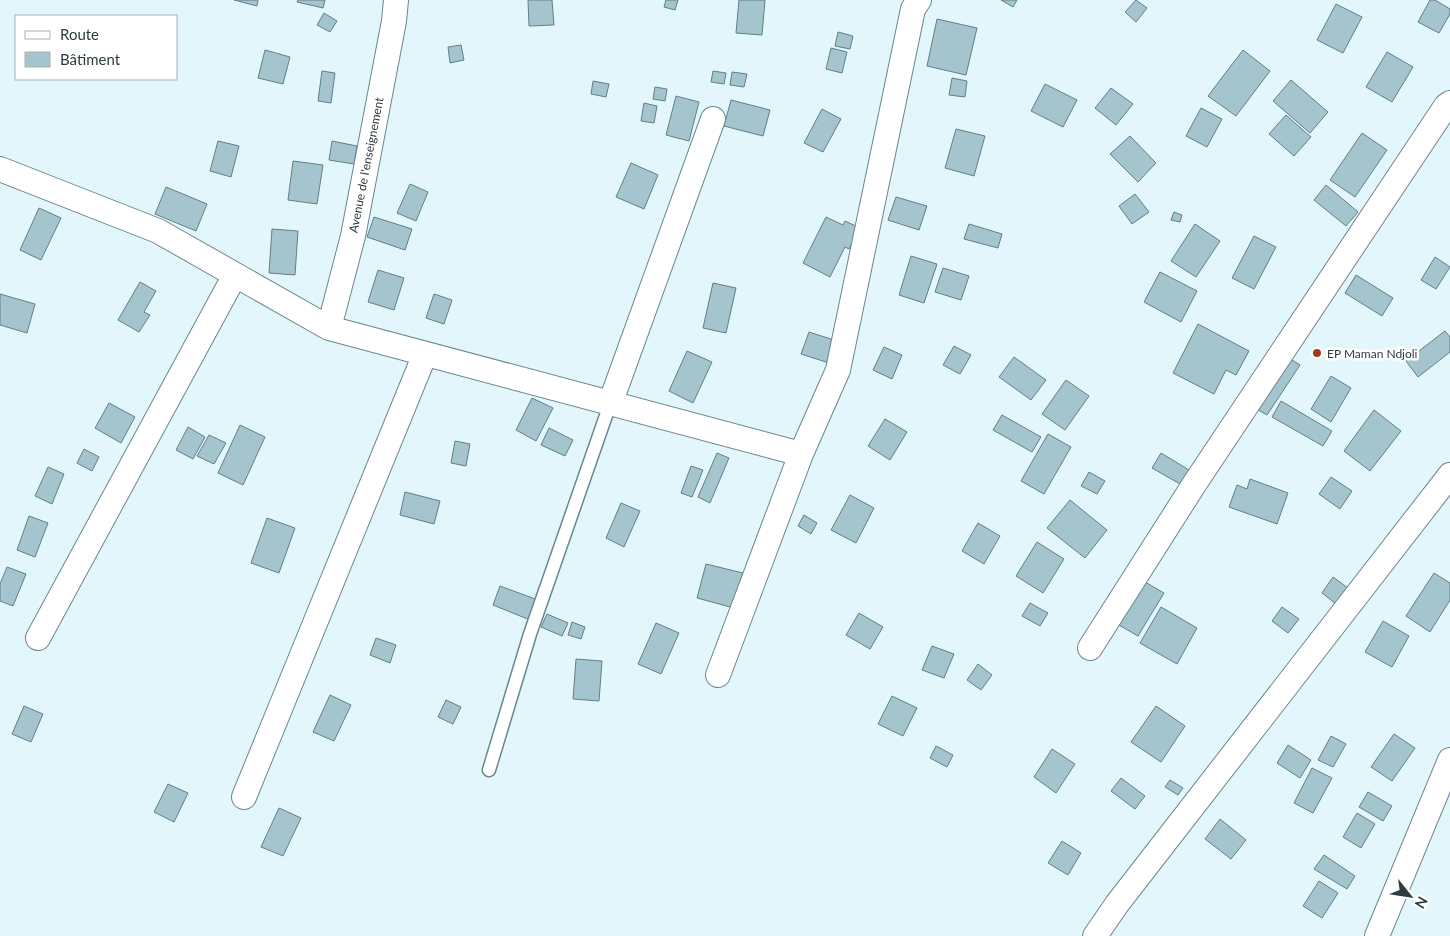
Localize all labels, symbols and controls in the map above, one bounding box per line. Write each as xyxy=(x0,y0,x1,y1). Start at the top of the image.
legend xyxy=(15,15,178,80)
text: Route xyxy=(60,25,99,43)
text: Bâtiment xyxy=(60,50,121,68)
street label: Avenue de l'enseignement xyxy=(345,95,387,234)
place label: EP Maman Ndjoli xyxy=(1327,346,1418,361)
marker: EP Maman Ndjoli xyxy=(1311,347,1323,359)
north arrow xyxy=(1385,871,1435,921)
text: N xyxy=(1412,894,1432,912)

